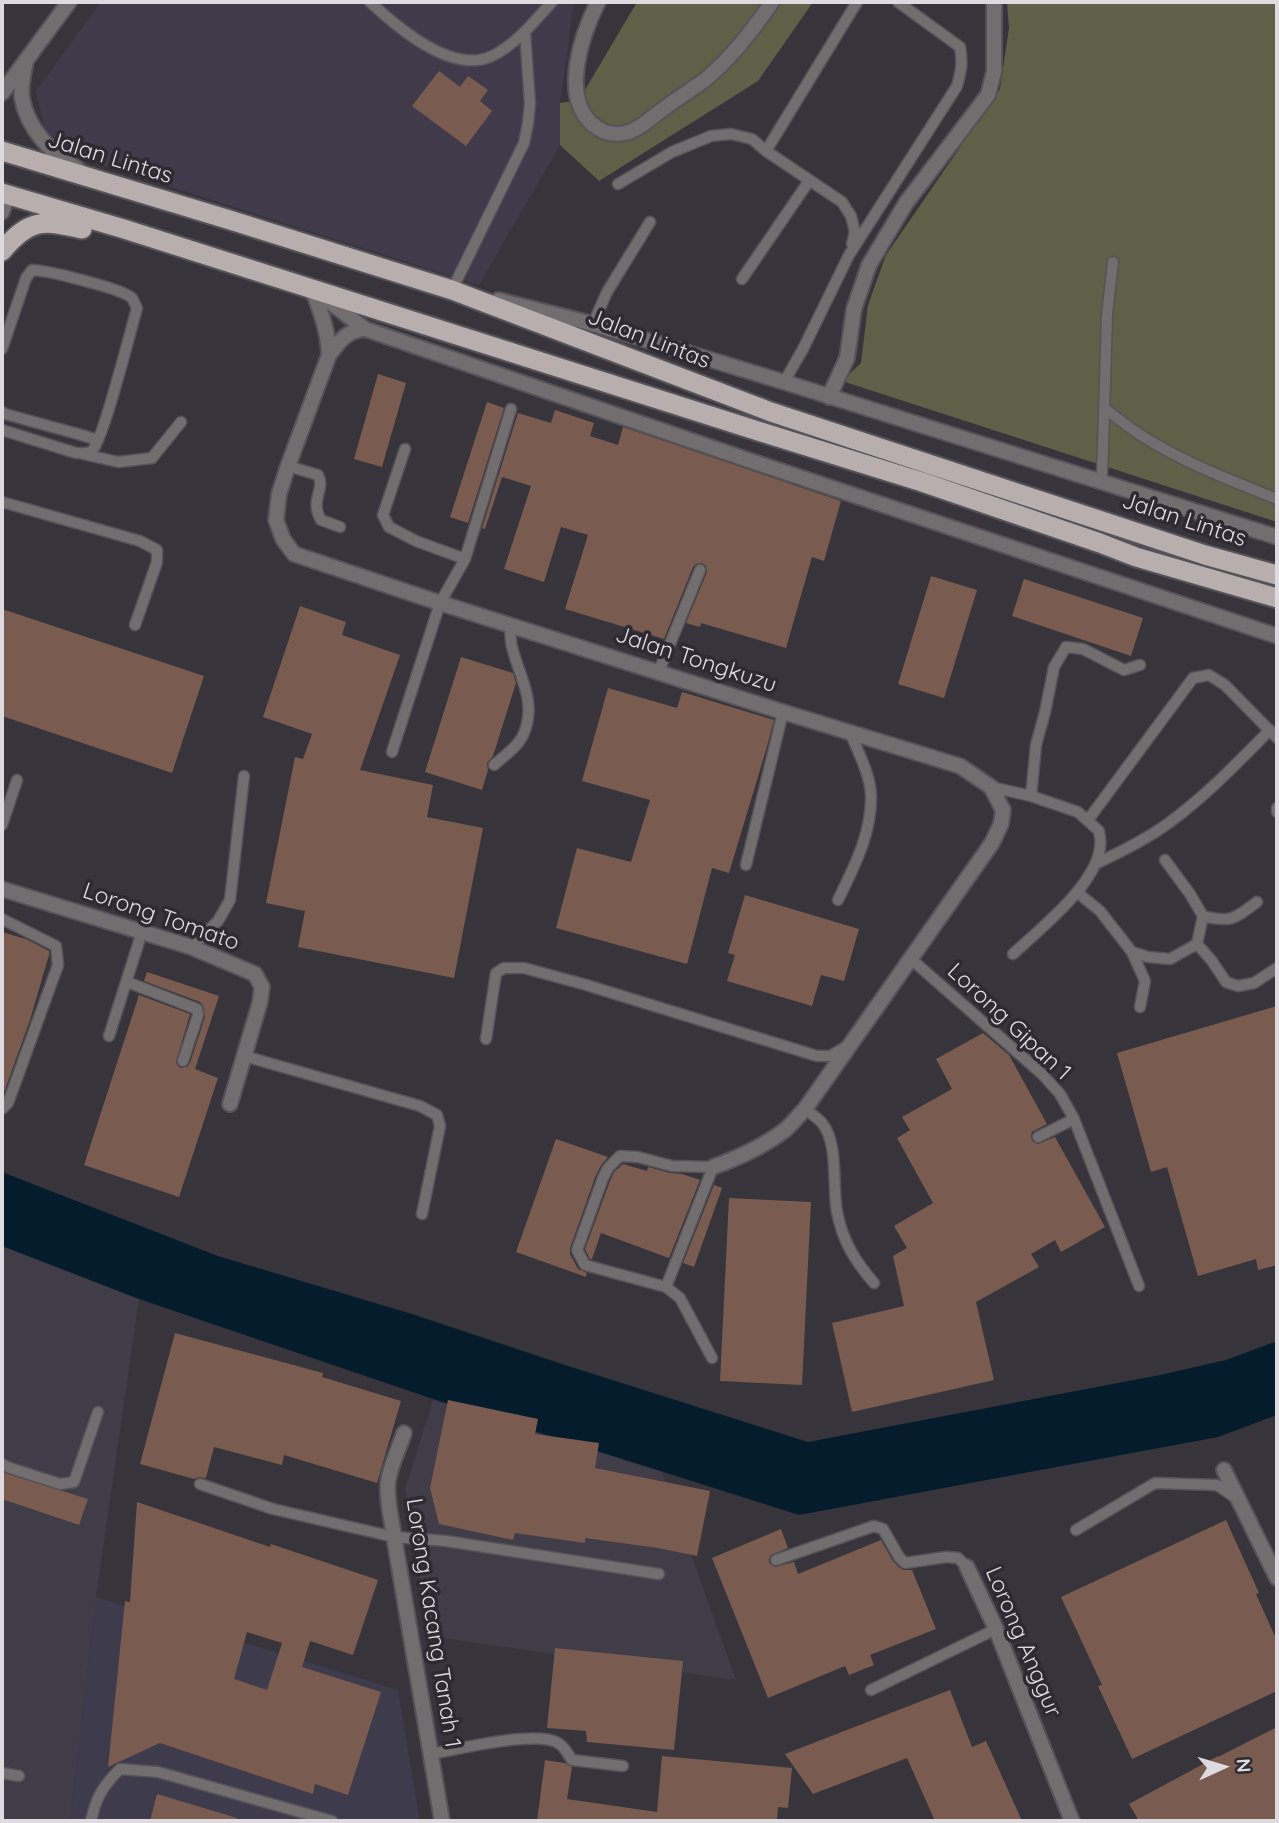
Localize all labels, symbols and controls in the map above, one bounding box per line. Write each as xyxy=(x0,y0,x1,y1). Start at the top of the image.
street label: Jalan Lintas xyxy=(44,126,176,190)
street label: Jalan Lintas xyxy=(584,303,714,375)
street label: Jalan Lintas xyxy=(1118,487,1250,553)
street label: Jalan Tongkuzu xyxy=(612,621,780,699)
street label: Lorong Tomato xyxy=(79,877,243,957)
street label: Lorong Gipan 1 xyxy=(941,958,1077,1086)
street label: Lorong Kacang Tanah 1 xyxy=(400,1496,466,1750)
street label: Lorong Anggur xyxy=(979,1563,1067,1721)
north arrow xyxy=(1188,1732,1258,1802)
text: N xyxy=(1231,1758,1256,1773)

